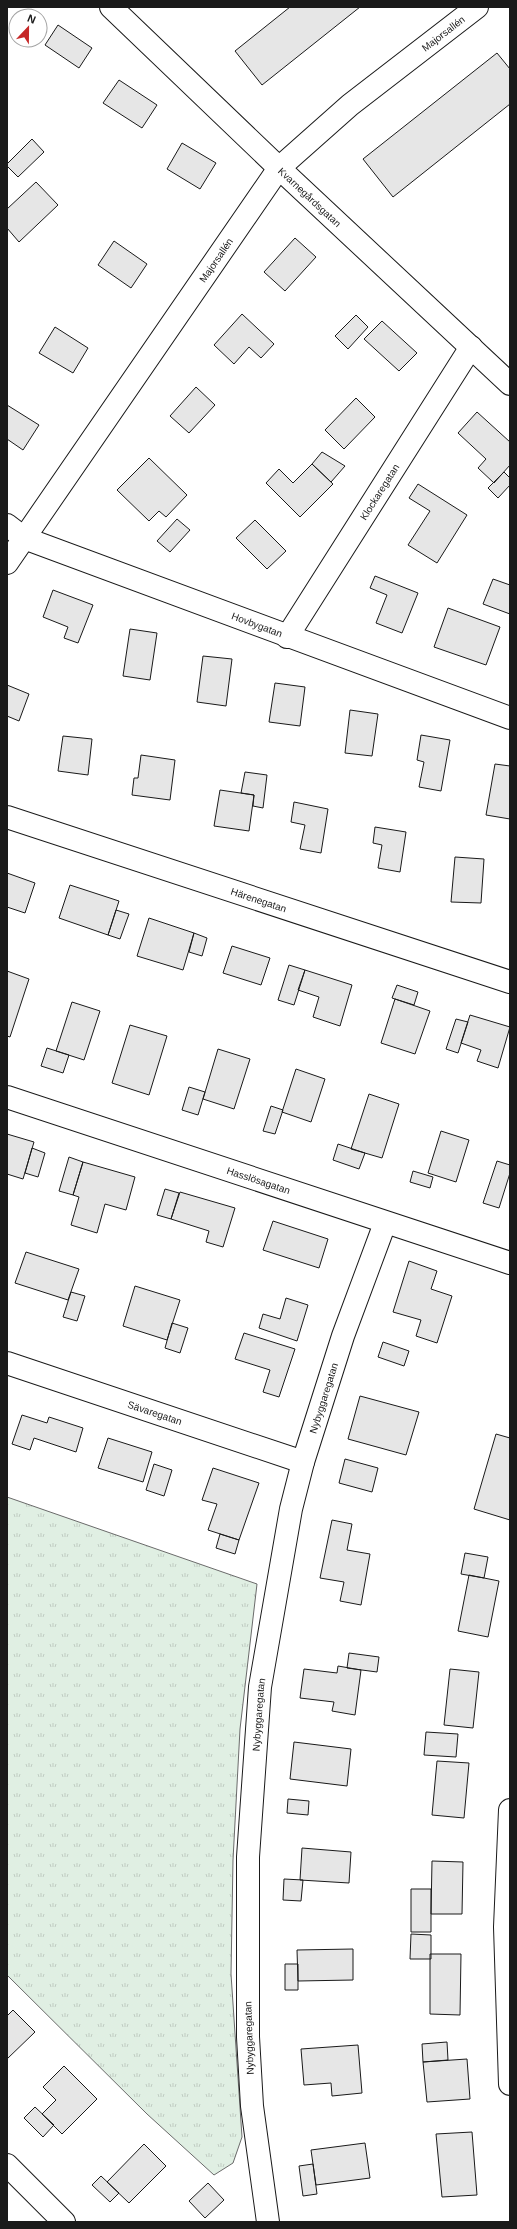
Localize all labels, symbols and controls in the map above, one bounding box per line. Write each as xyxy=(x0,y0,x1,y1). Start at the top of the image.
north arrow xyxy=(8,8,48,48)
text: N xyxy=(26,12,38,26)
street label: Majorsallén xyxy=(419,13,467,53)
street label: Kvarnegårdsgatan xyxy=(276,165,344,229)
street label: Majorsallén xyxy=(197,236,235,284)
street label: Klockaregatan xyxy=(357,462,401,522)
street label: Hovbygatan xyxy=(230,610,284,639)
street label: Härenegatan xyxy=(230,885,288,914)
street label: Hasslösagatan xyxy=(225,1164,292,1196)
street label: Nybyggaregatan xyxy=(307,1361,340,1435)
street label: Sävaregatan xyxy=(126,1398,184,1427)
street label: Nybyggaregatan xyxy=(250,1677,267,1752)
street label: Nybyggaregatan xyxy=(242,2001,256,2075)

